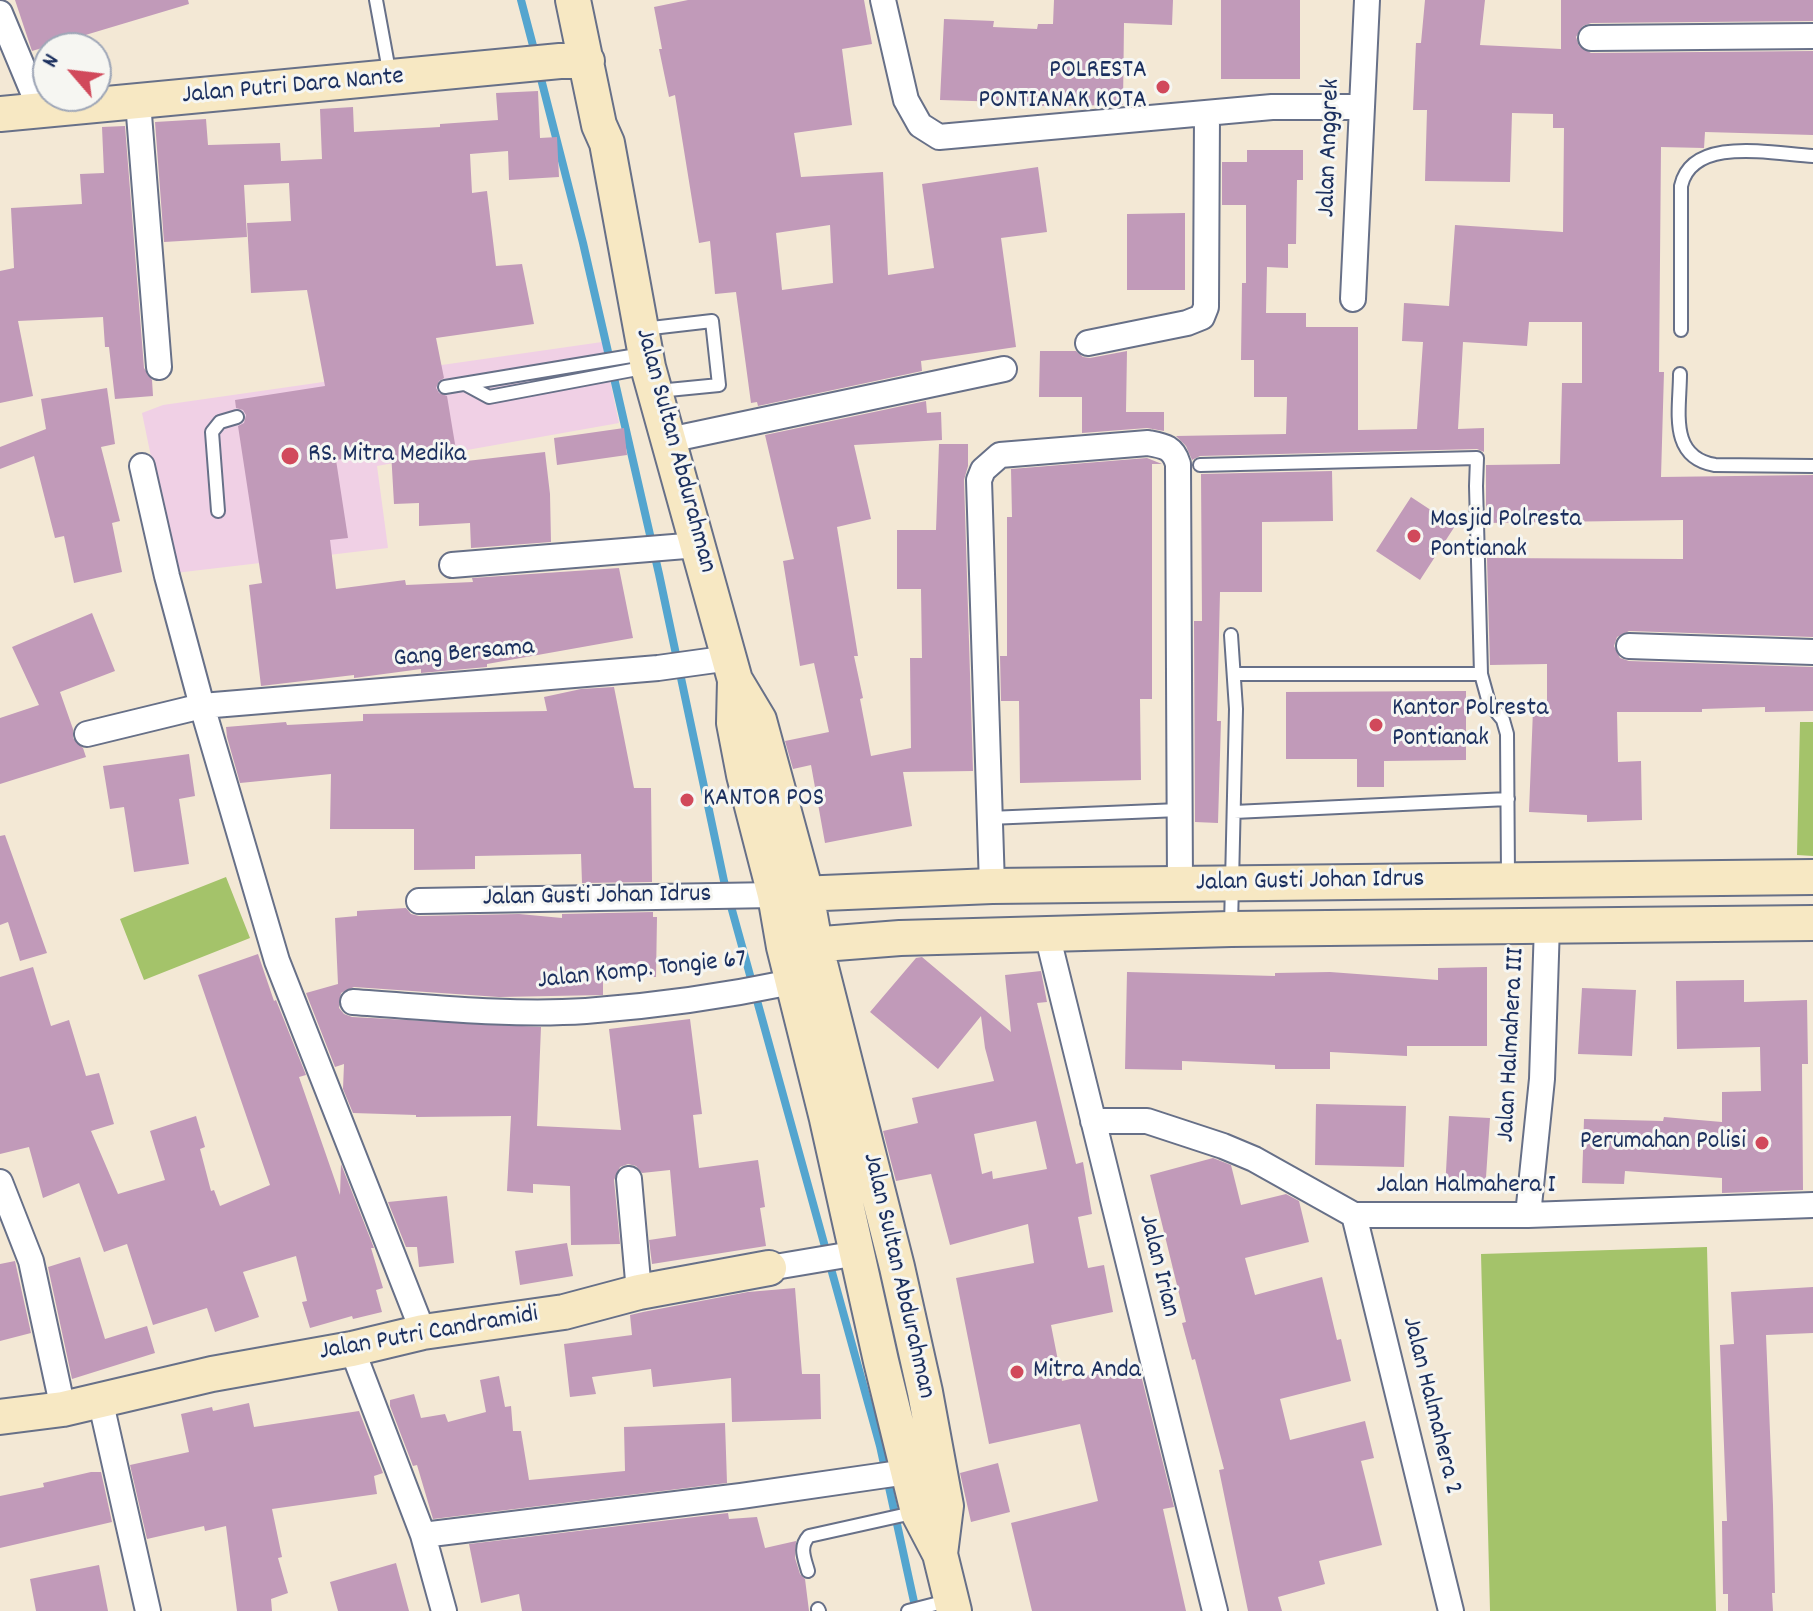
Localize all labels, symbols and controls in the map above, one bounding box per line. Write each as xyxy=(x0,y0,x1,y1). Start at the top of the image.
north arrow xyxy=(32,32,112,112)
text: N xyxy=(36,49,68,74)
place label: POLRESTA PONTIANAK KOTA xyxy=(978,56,1147,118)
street label: Jalan Putri Dara Nante xyxy=(181,63,405,113)
marker: POLRESTA PONTIANAK KOTA xyxy=(1154,78,1172,96)
street label: Jalan Anggrek xyxy=(1313,78,1349,218)
street label: Jalan Sultan Abdurahman xyxy=(626,326,722,576)
place label: RS. Mitra Medika xyxy=(308,440,466,472)
marker: RS. Mitra Medika xyxy=(279,445,301,467)
place label: Masjid Polresta Pontianak xyxy=(1430,505,1581,566)
marker: Masjid Polresta Pontianak xyxy=(1405,527,1423,545)
street label: Gang Bersama xyxy=(392,633,536,677)
place label: Kantor Polresta Pontianak xyxy=(1392,694,1548,756)
marker: Kantor Polresta Pontianak xyxy=(1367,716,1385,734)
place label: KANTOR POS xyxy=(703,784,824,816)
marker: KANTOR POS xyxy=(678,791,696,809)
street label: Jalan Gusti Johan Idrus xyxy=(1195,865,1425,901)
street label: Jalan Gusti Johan Idrus xyxy=(482,880,712,916)
street label: Jalan Komp. Tongie 67 xyxy=(536,946,748,998)
street label: Jalan Halmahera III xyxy=(1492,947,1534,1143)
place label: Perumahan Polisi xyxy=(1580,1127,1746,1159)
marker: Perumahan Polisi xyxy=(1753,1134,1771,1152)
street label: Jalan Sultan Abdurahman xyxy=(854,1150,940,1402)
street label: Jalan Halmahera I xyxy=(1377,1171,1555,1203)
street label: Jalan Irian xyxy=(1129,1211,1185,1321)
street label: Jalan Putri Candramidi xyxy=(317,1300,541,1370)
street label: Jalan Halmahera 2 xyxy=(1393,1314,1467,1498)
place label: Mitra Anda xyxy=(1033,1356,1141,1388)
marker: Mitra Anda xyxy=(1008,1363,1026,1381)

